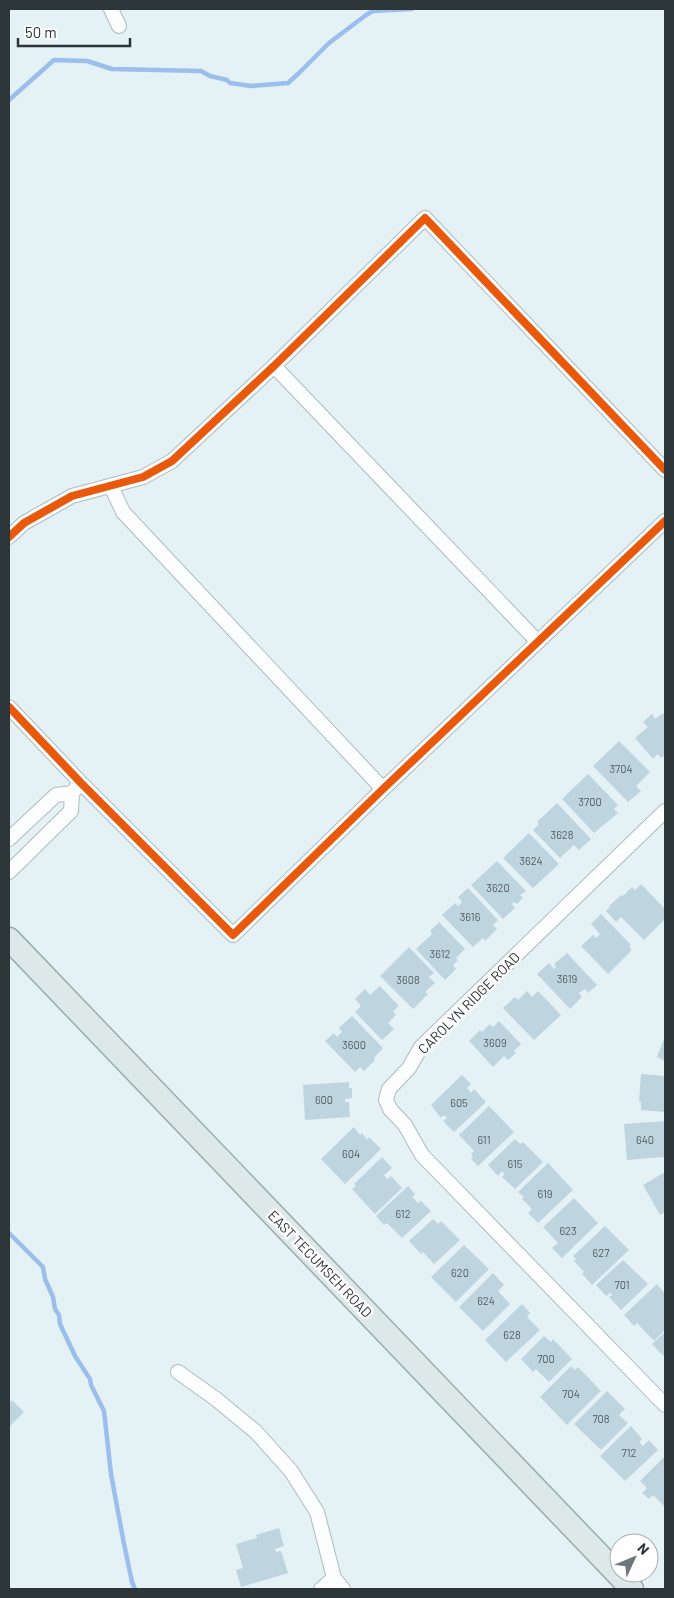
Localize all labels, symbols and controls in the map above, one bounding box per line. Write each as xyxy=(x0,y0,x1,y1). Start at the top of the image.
scale bar xyxy=(18,15,130,47)
text: 50 m xyxy=(25,23,57,41)
house number: 3704 xyxy=(609,762,633,775)
house number: 3700 xyxy=(578,795,602,808)
house number: 3628 xyxy=(551,828,574,841)
house number: 3624 xyxy=(519,854,543,867)
house number: 3620 xyxy=(486,881,510,894)
house number: 3616 xyxy=(460,910,481,923)
house number: 3612 xyxy=(430,947,451,960)
street label: CAROLYN RIDGE ROAD xyxy=(414,948,523,1057)
house number: 3619 xyxy=(557,972,578,985)
house number: 3608 xyxy=(396,973,420,986)
house number: 3609 xyxy=(483,1036,507,1049)
house number: 3600 xyxy=(342,1038,366,1051)
house number: 600 xyxy=(315,1093,333,1106)
house number: 605 xyxy=(450,1096,468,1109)
house number: 611 xyxy=(477,1133,491,1146)
house number: 640 xyxy=(636,1133,654,1146)
house number: 604 xyxy=(342,1147,360,1160)
house number: 615 xyxy=(508,1157,523,1170)
house number: 619 xyxy=(537,1187,553,1200)
street label: EAST TECUMSEH ROAD xyxy=(265,1207,376,1321)
house number: 612 xyxy=(395,1207,411,1220)
house number: 623 xyxy=(559,1224,577,1237)
house number: 627 xyxy=(593,1246,609,1259)
house number: 620 xyxy=(451,1266,469,1279)
house number: 701 xyxy=(615,1278,629,1291)
house number: 624 xyxy=(477,1294,495,1307)
house number: 628 xyxy=(503,1328,521,1341)
house number: 700 xyxy=(537,1352,555,1365)
house number: 704 xyxy=(562,1387,580,1400)
house number: 708 xyxy=(592,1412,610,1425)
house number: 712 xyxy=(622,1446,637,1459)
north arrow xyxy=(609,1533,659,1583)
text: N xyxy=(634,1539,653,1558)

